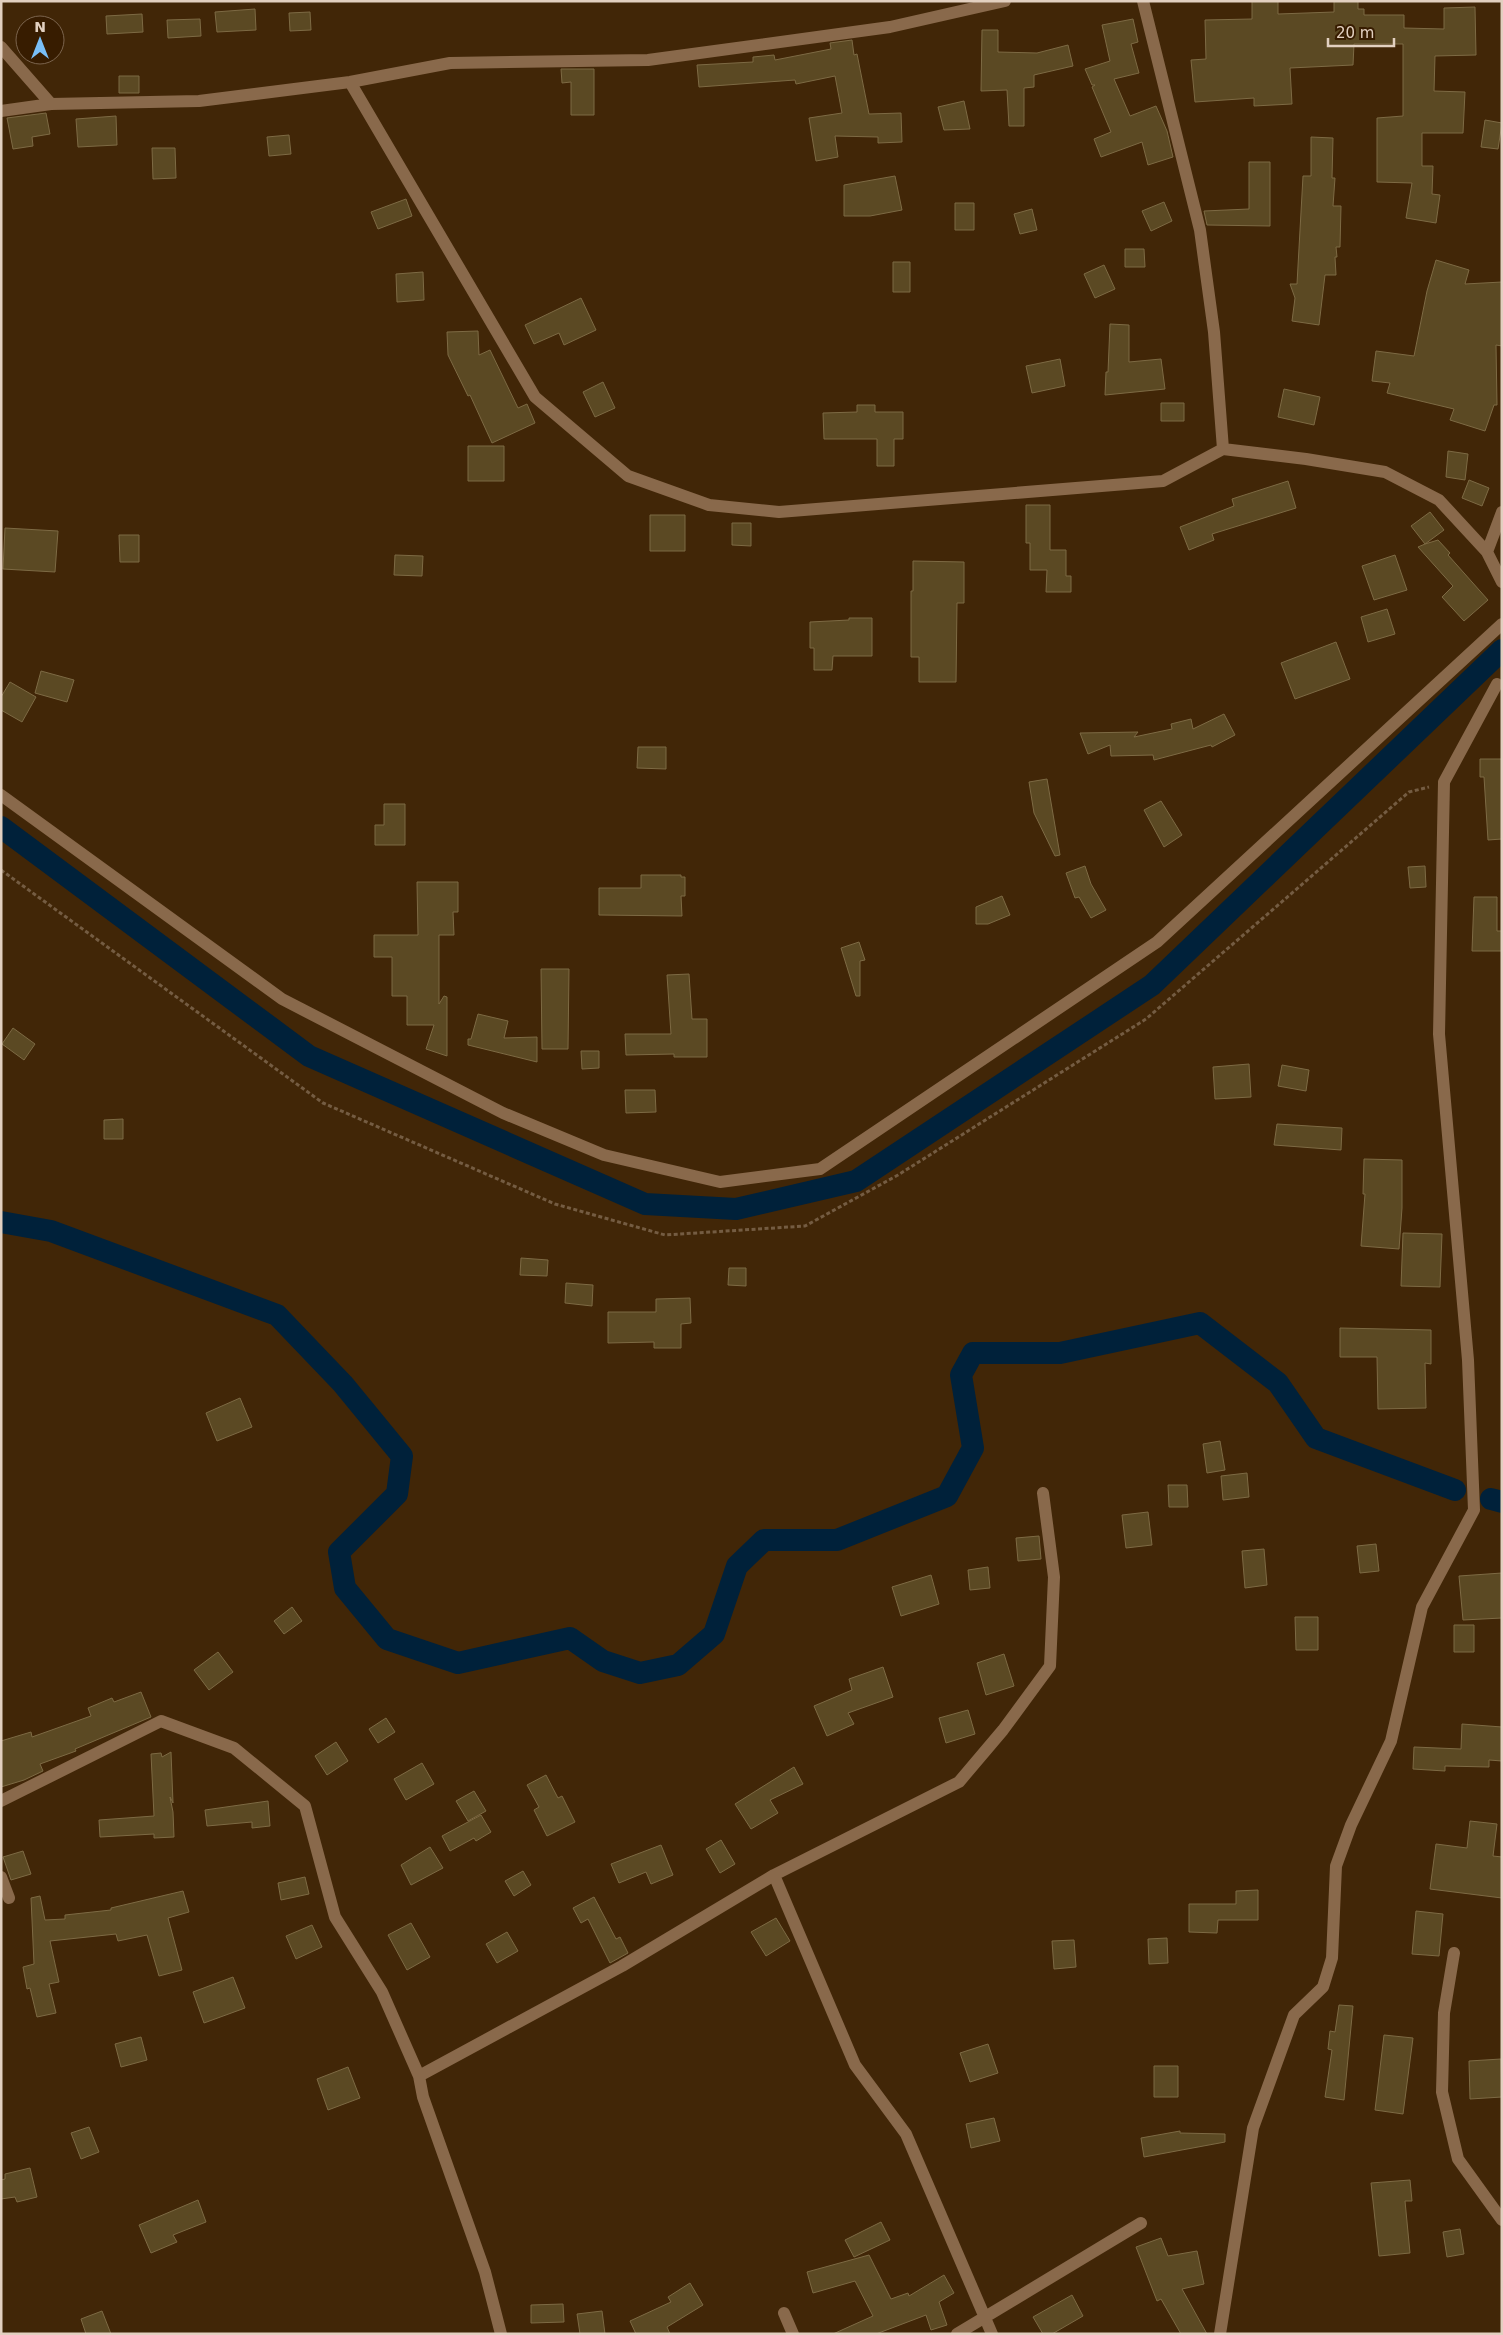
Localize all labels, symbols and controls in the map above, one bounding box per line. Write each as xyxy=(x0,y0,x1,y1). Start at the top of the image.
north arrow xyxy=(15,15,65,65)
scale bar xyxy=(1328,15,1394,47)
text: N xyxy=(34,19,46,35)
text: 20 m xyxy=(1336,24,1374,42)

